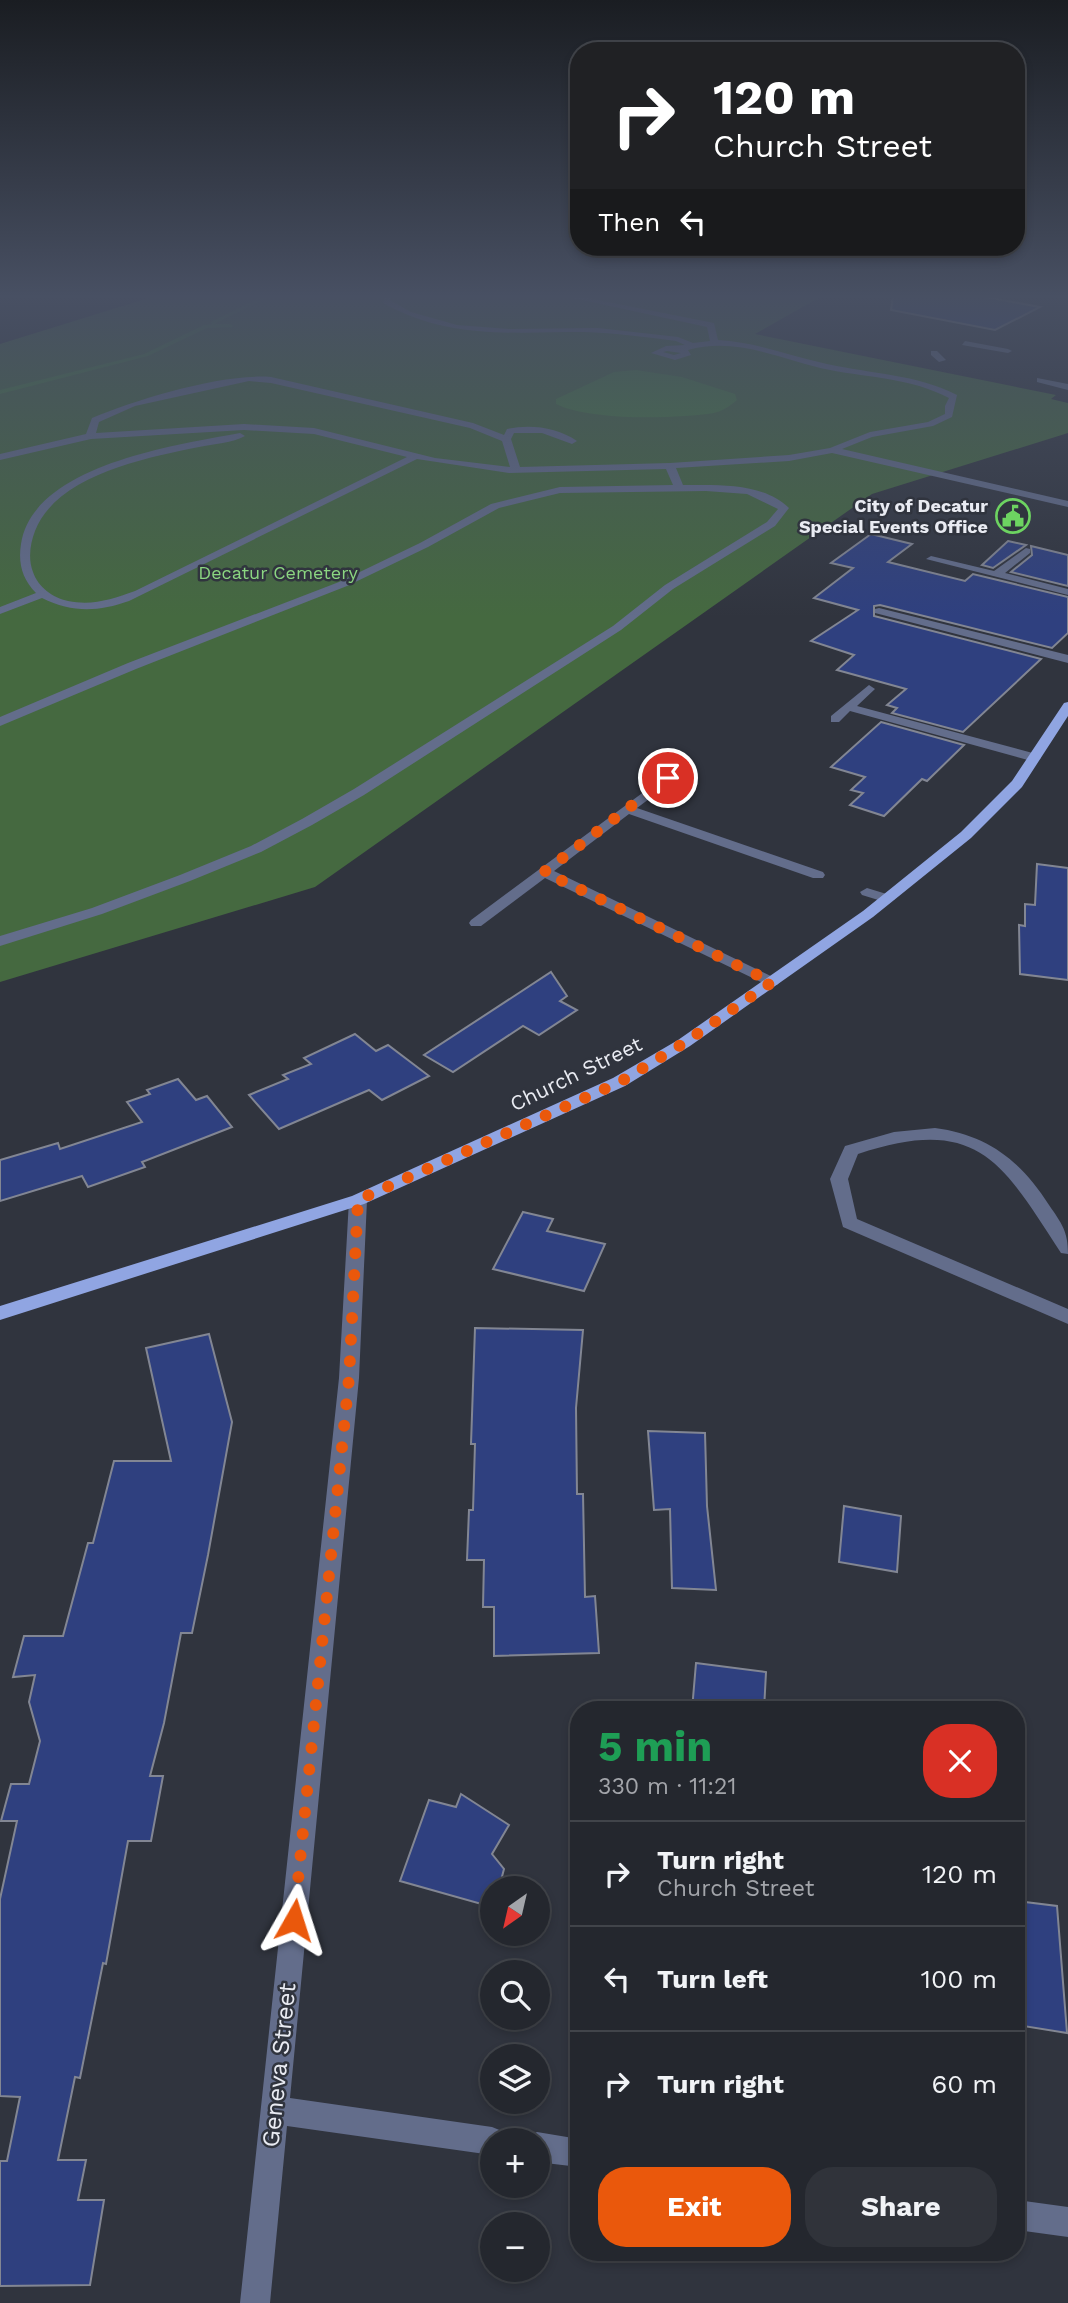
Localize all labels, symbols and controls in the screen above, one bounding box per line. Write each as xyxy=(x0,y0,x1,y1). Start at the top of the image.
text: 120 m xyxy=(713,68,855,126)
icon: right xyxy=(598,70,689,161)
text: Church Street xyxy=(713,127,932,165)
icon: left xyxy=(674,203,712,241)
text: Then xyxy=(598,207,660,237)
place label: City of Decatur Special Events Office xyxy=(799,495,988,537)
public building icon: City of Decatur Special Events Office xyxy=(994,497,1032,535)
park label: Decatur Cemetery xyxy=(198,562,358,583)
pin xyxy=(638,748,698,808)
icon: arrive xyxy=(649,759,687,797)
street label: Church Street xyxy=(506,1031,646,1116)
text: 5 min xyxy=(598,1722,712,1771)
button: close xyxy=(923,1724,997,1798)
text: 330 m · 11:21 xyxy=(598,1773,736,1800)
text: Turn right xyxy=(657,1845,784,1875)
icon: right xyxy=(598,1855,636,1893)
text: 120 m xyxy=(922,1859,997,1889)
text: Church Street xyxy=(657,1875,814,1902)
north arrow xyxy=(480,1876,550,1946)
map controls xyxy=(480,1876,550,2282)
position arrow xyxy=(257,1883,331,1957)
button: search xyxy=(480,1960,550,2030)
icon: left xyxy=(598,1960,636,1998)
text: Turn left xyxy=(657,1964,768,1994)
text: 100 m xyxy=(921,1964,997,1994)
street label: Geneva Street xyxy=(256,1981,302,2149)
button: layers xyxy=(480,2044,550,2114)
icon: right xyxy=(598,2065,636,2103)
text: Turn right xyxy=(657,2069,784,2099)
text: 60 m xyxy=(931,2069,997,2099)
button: + xyxy=(480,2128,550,2198)
button: Exit xyxy=(598,2167,791,2247)
button: Share xyxy=(805,2167,997,2247)
button: − xyxy=(480,2212,550,2282)

